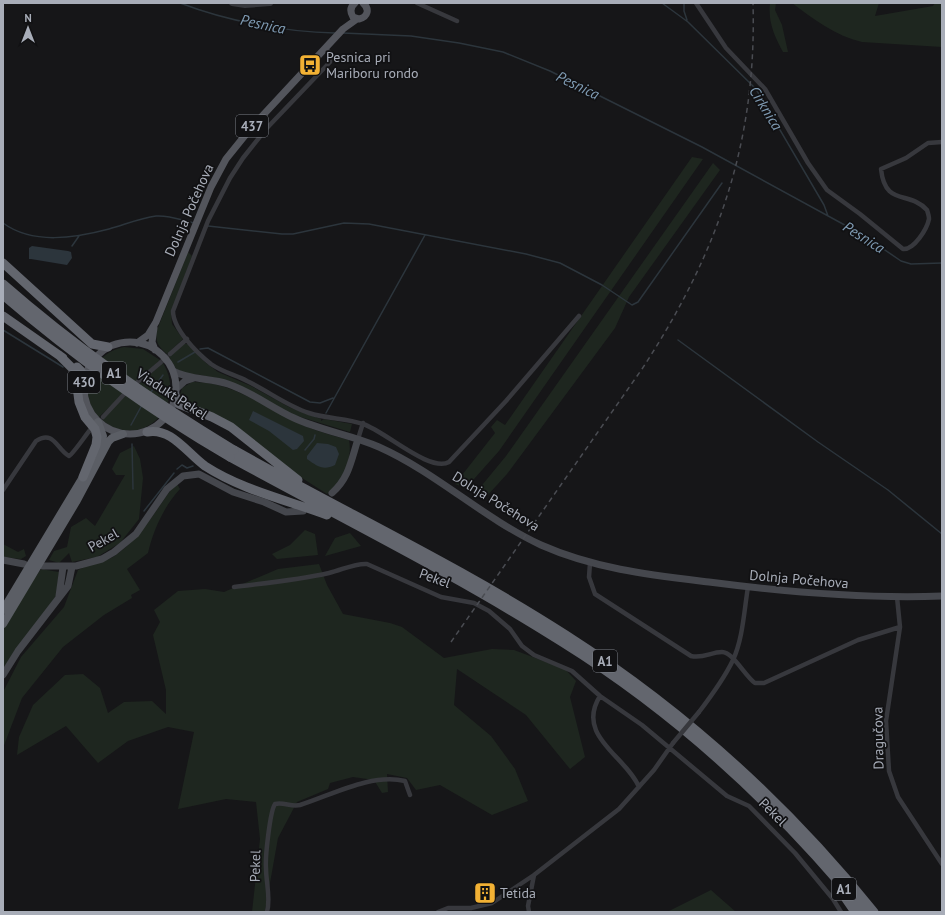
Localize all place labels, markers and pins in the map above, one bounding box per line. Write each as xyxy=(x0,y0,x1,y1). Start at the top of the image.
place label: Pesnica pri Mariboru rondo xyxy=(326,48,419,82)
bus stop icon: Pesnica pri Mariboru rondo xyxy=(297,52,323,78)
building icon: Tetida xyxy=(472,880,498,906)
place label: Tetida xyxy=(500,884,536,902)

